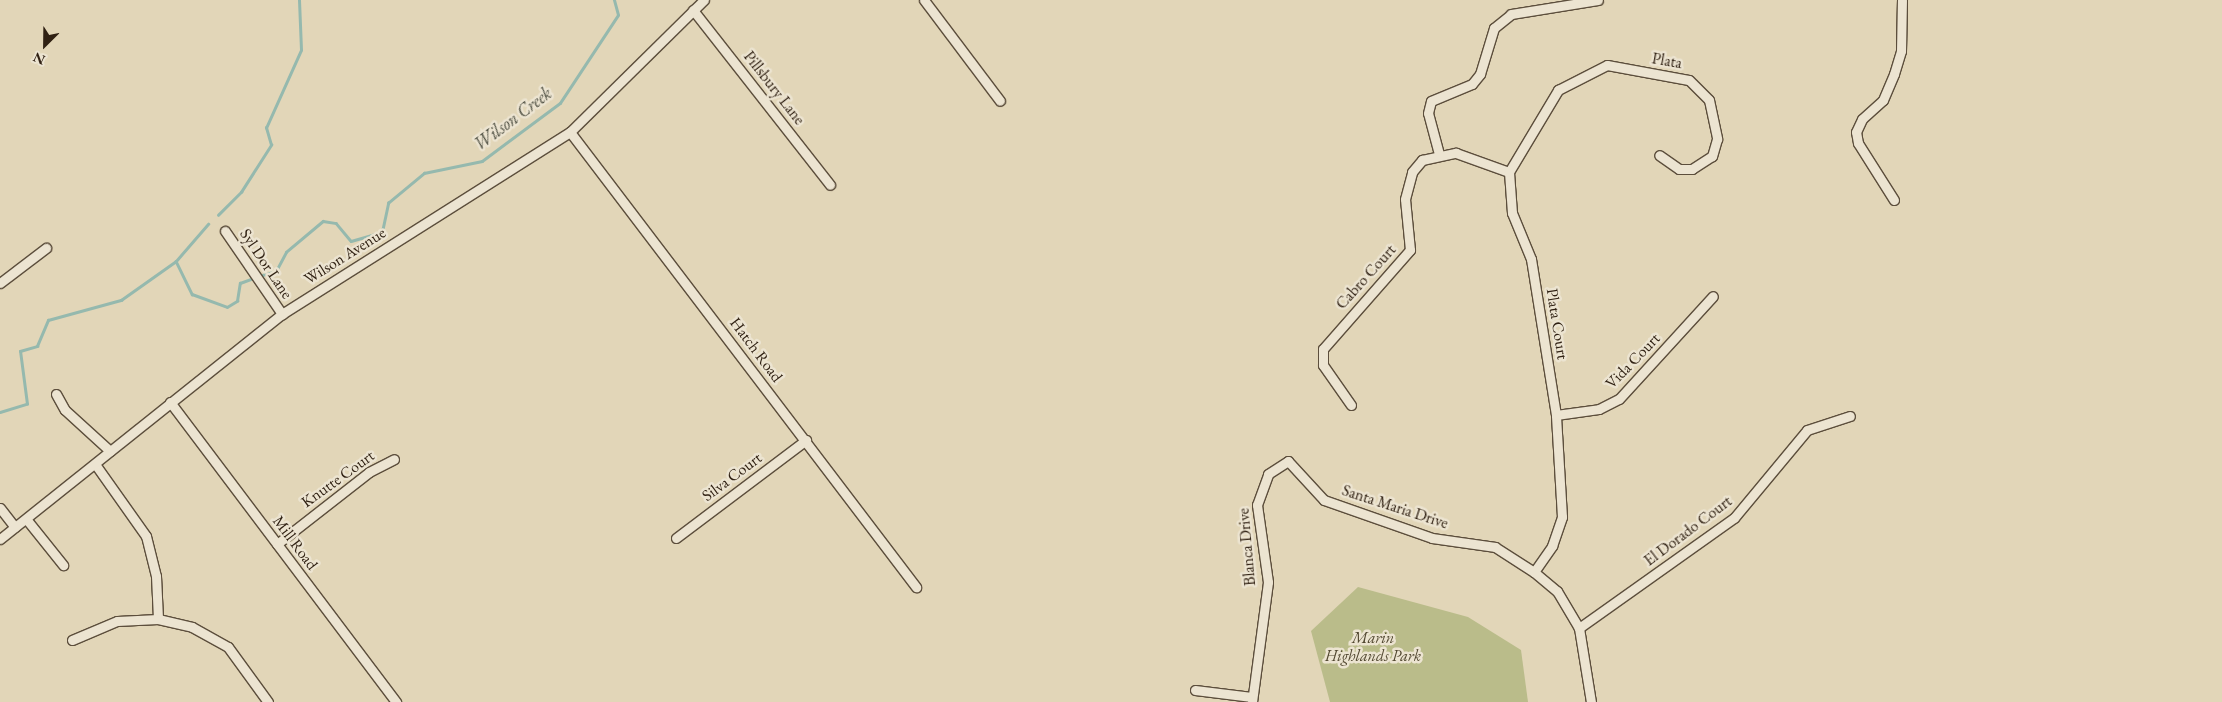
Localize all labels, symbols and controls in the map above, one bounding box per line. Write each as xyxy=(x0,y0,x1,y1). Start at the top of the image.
north arrow xyxy=(20,20,70,70)
street label: Pillsbury Lane xyxy=(739,47,809,129)
text: N xyxy=(30,48,48,69)
street label: Plata xyxy=(1650,49,1684,73)
water label: Wilson Creek xyxy=(470,83,556,155)
street label: Wilson Avenue xyxy=(301,223,389,289)
street label: Syl Dor Lane xyxy=(236,225,296,303)
street label: Cabro Court xyxy=(1332,241,1400,313)
street label: Plata Court xyxy=(1542,287,1572,361)
street label: Hatch Road xyxy=(726,314,786,386)
street label: Vida Court xyxy=(1602,329,1664,393)
street label: Knutte Court xyxy=(298,446,378,512)
street label: Silva Court xyxy=(698,448,766,506)
street label: Santa Maria Drive xyxy=(1340,481,1450,533)
street label: El Dorado Court xyxy=(1640,492,1736,570)
street label: Blanca Drive xyxy=(1234,507,1260,587)
street label: Mill Road xyxy=(268,512,322,574)
park label: Marin Highlands Park xyxy=(1325,628,1421,666)

